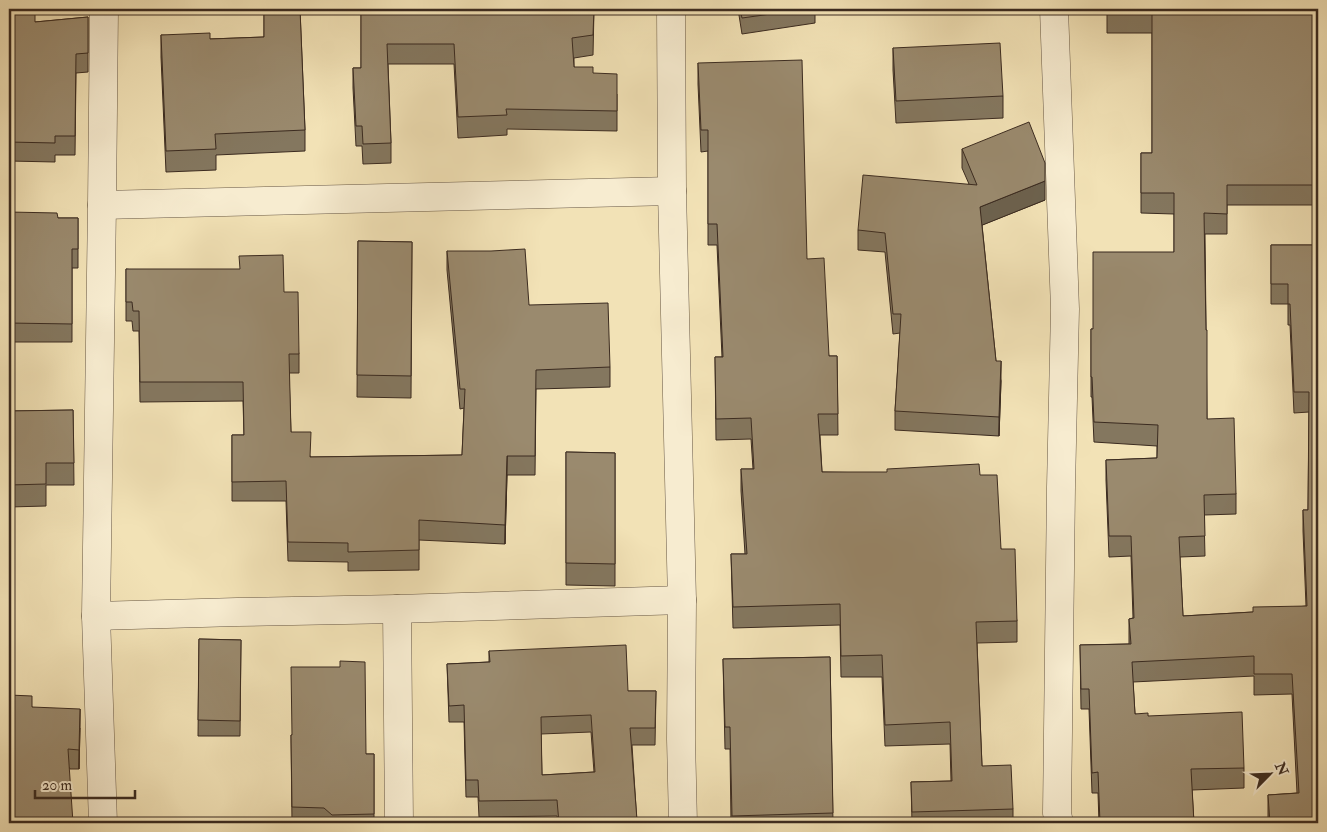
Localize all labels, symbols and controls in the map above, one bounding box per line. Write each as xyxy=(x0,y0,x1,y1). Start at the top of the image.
north arrow xyxy=(1244,750,1294,800)
text: N xyxy=(1271,759,1292,779)
scale bar xyxy=(35,767,135,799)
text: 20 m xyxy=(42,776,72,795)

